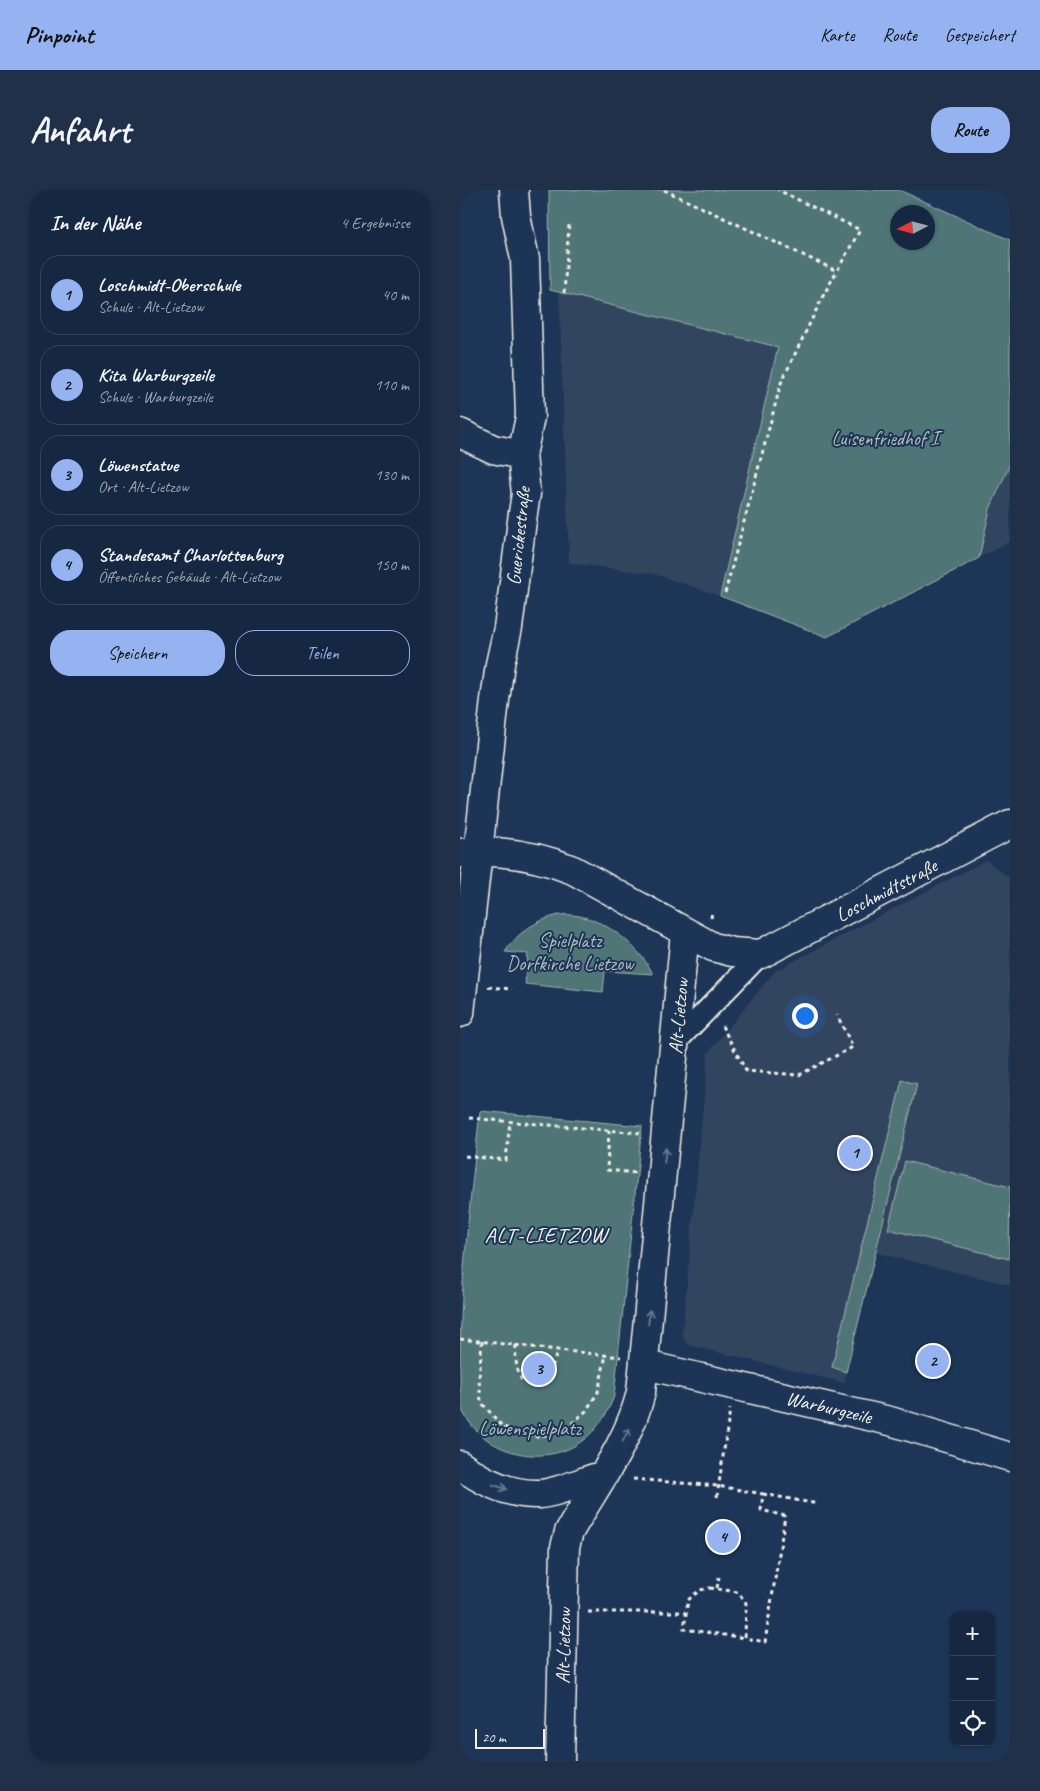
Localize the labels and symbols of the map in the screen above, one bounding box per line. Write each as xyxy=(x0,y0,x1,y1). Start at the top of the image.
north arrow xyxy=(890,205,935,250)
park label: Luisenfriedhof I xyxy=(831,426,944,451)
street label: Guerickestraße xyxy=(501,484,536,586)
street label: Loschmidtstraße xyxy=(831,853,943,928)
park label: Spielplatz Dorfkirche Lietzow xyxy=(507,928,635,976)
street label: Alt-Lietzow xyxy=(663,976,694,1055)
your location xyxy=(792,1003,818,1029)
pin: 1 xyxy=(839,1134,871,1172)
one-way arrow xyxy=(660,1147,670,1163)
district label: ALT-LIETZOW xyxy=(485,1221,611,1249)
one-way arrow xyxy=(644,1309,654,1325)
pin: 2 xyxy=(917,1342,949,1380)
pin: 3 xyxy=(523,1350,555,1388)
street label: Warburgzeile xyxy=(784,1386,876,1430)
park label: Löwenspielplatz xyxy=(479,1416,583,1441)
one-way arrow xyxy=(622,1428,631,1443)
one-way arrow xyxy=(491,1482,507,1492)
pin: 4 xyxy=(707,1518,739,1556)
street label: Alt-Lietzow xyxy=(550,1606,577,1684)
scale bar xyxy=(475,1726,545,1749)

